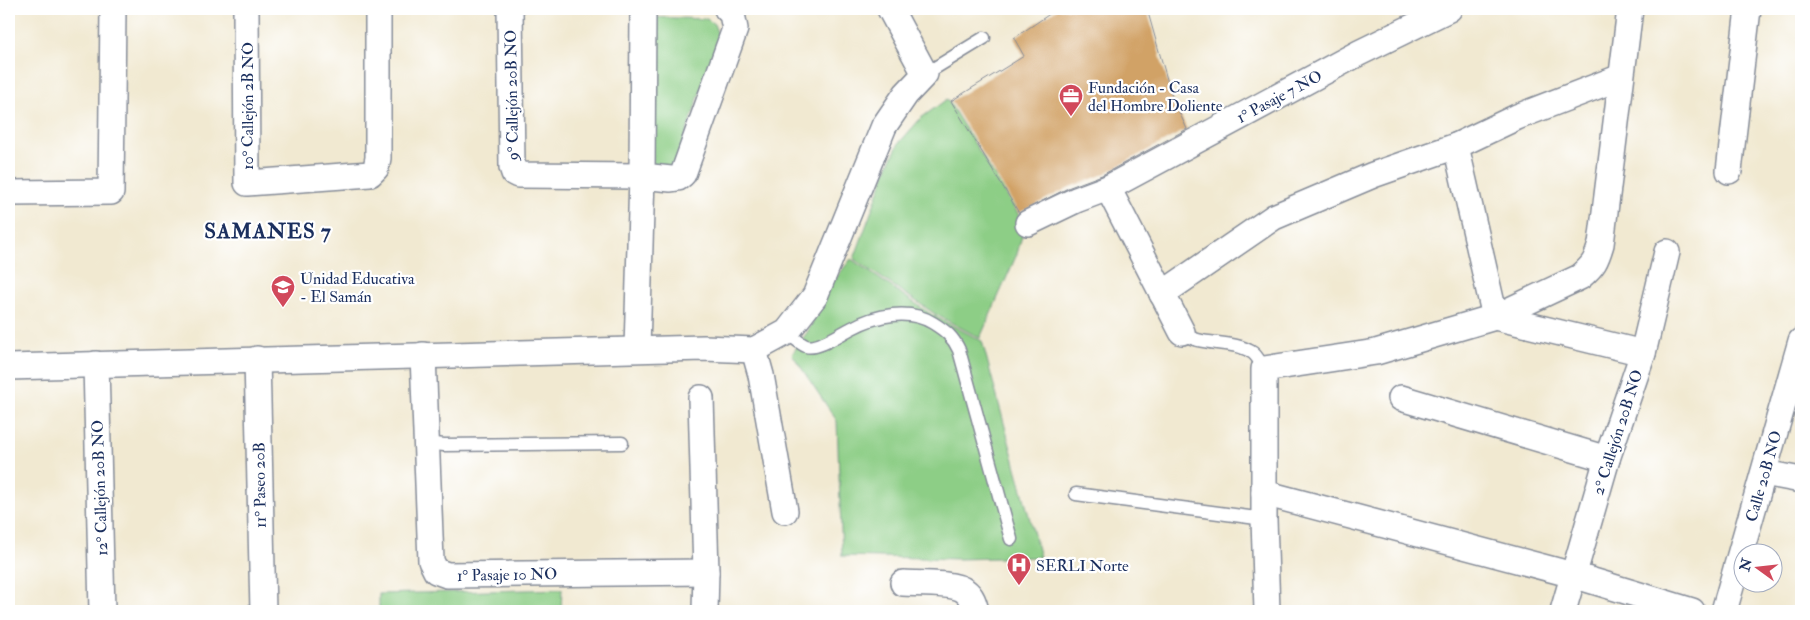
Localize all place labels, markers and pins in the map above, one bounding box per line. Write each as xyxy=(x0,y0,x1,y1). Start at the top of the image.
place label: Fundación - Casa del Hombre Doliente xyxy=(1088,78,1223,116)
office icon: Fundación - Casa del Hombre Doliente xyxy=(1058,83,1084,117)
place label: Unidad Educativa - El Samán xyxy=(300,269,415,307)
school or university icon: Unidad Educativa - El Samán xyxy=(270,274,296,308)
hospital icon: SERLI Norte xyxy=(1006,552,1032,586)
place label: SERLI Norte xyxy=(1036,556,1129,576)

